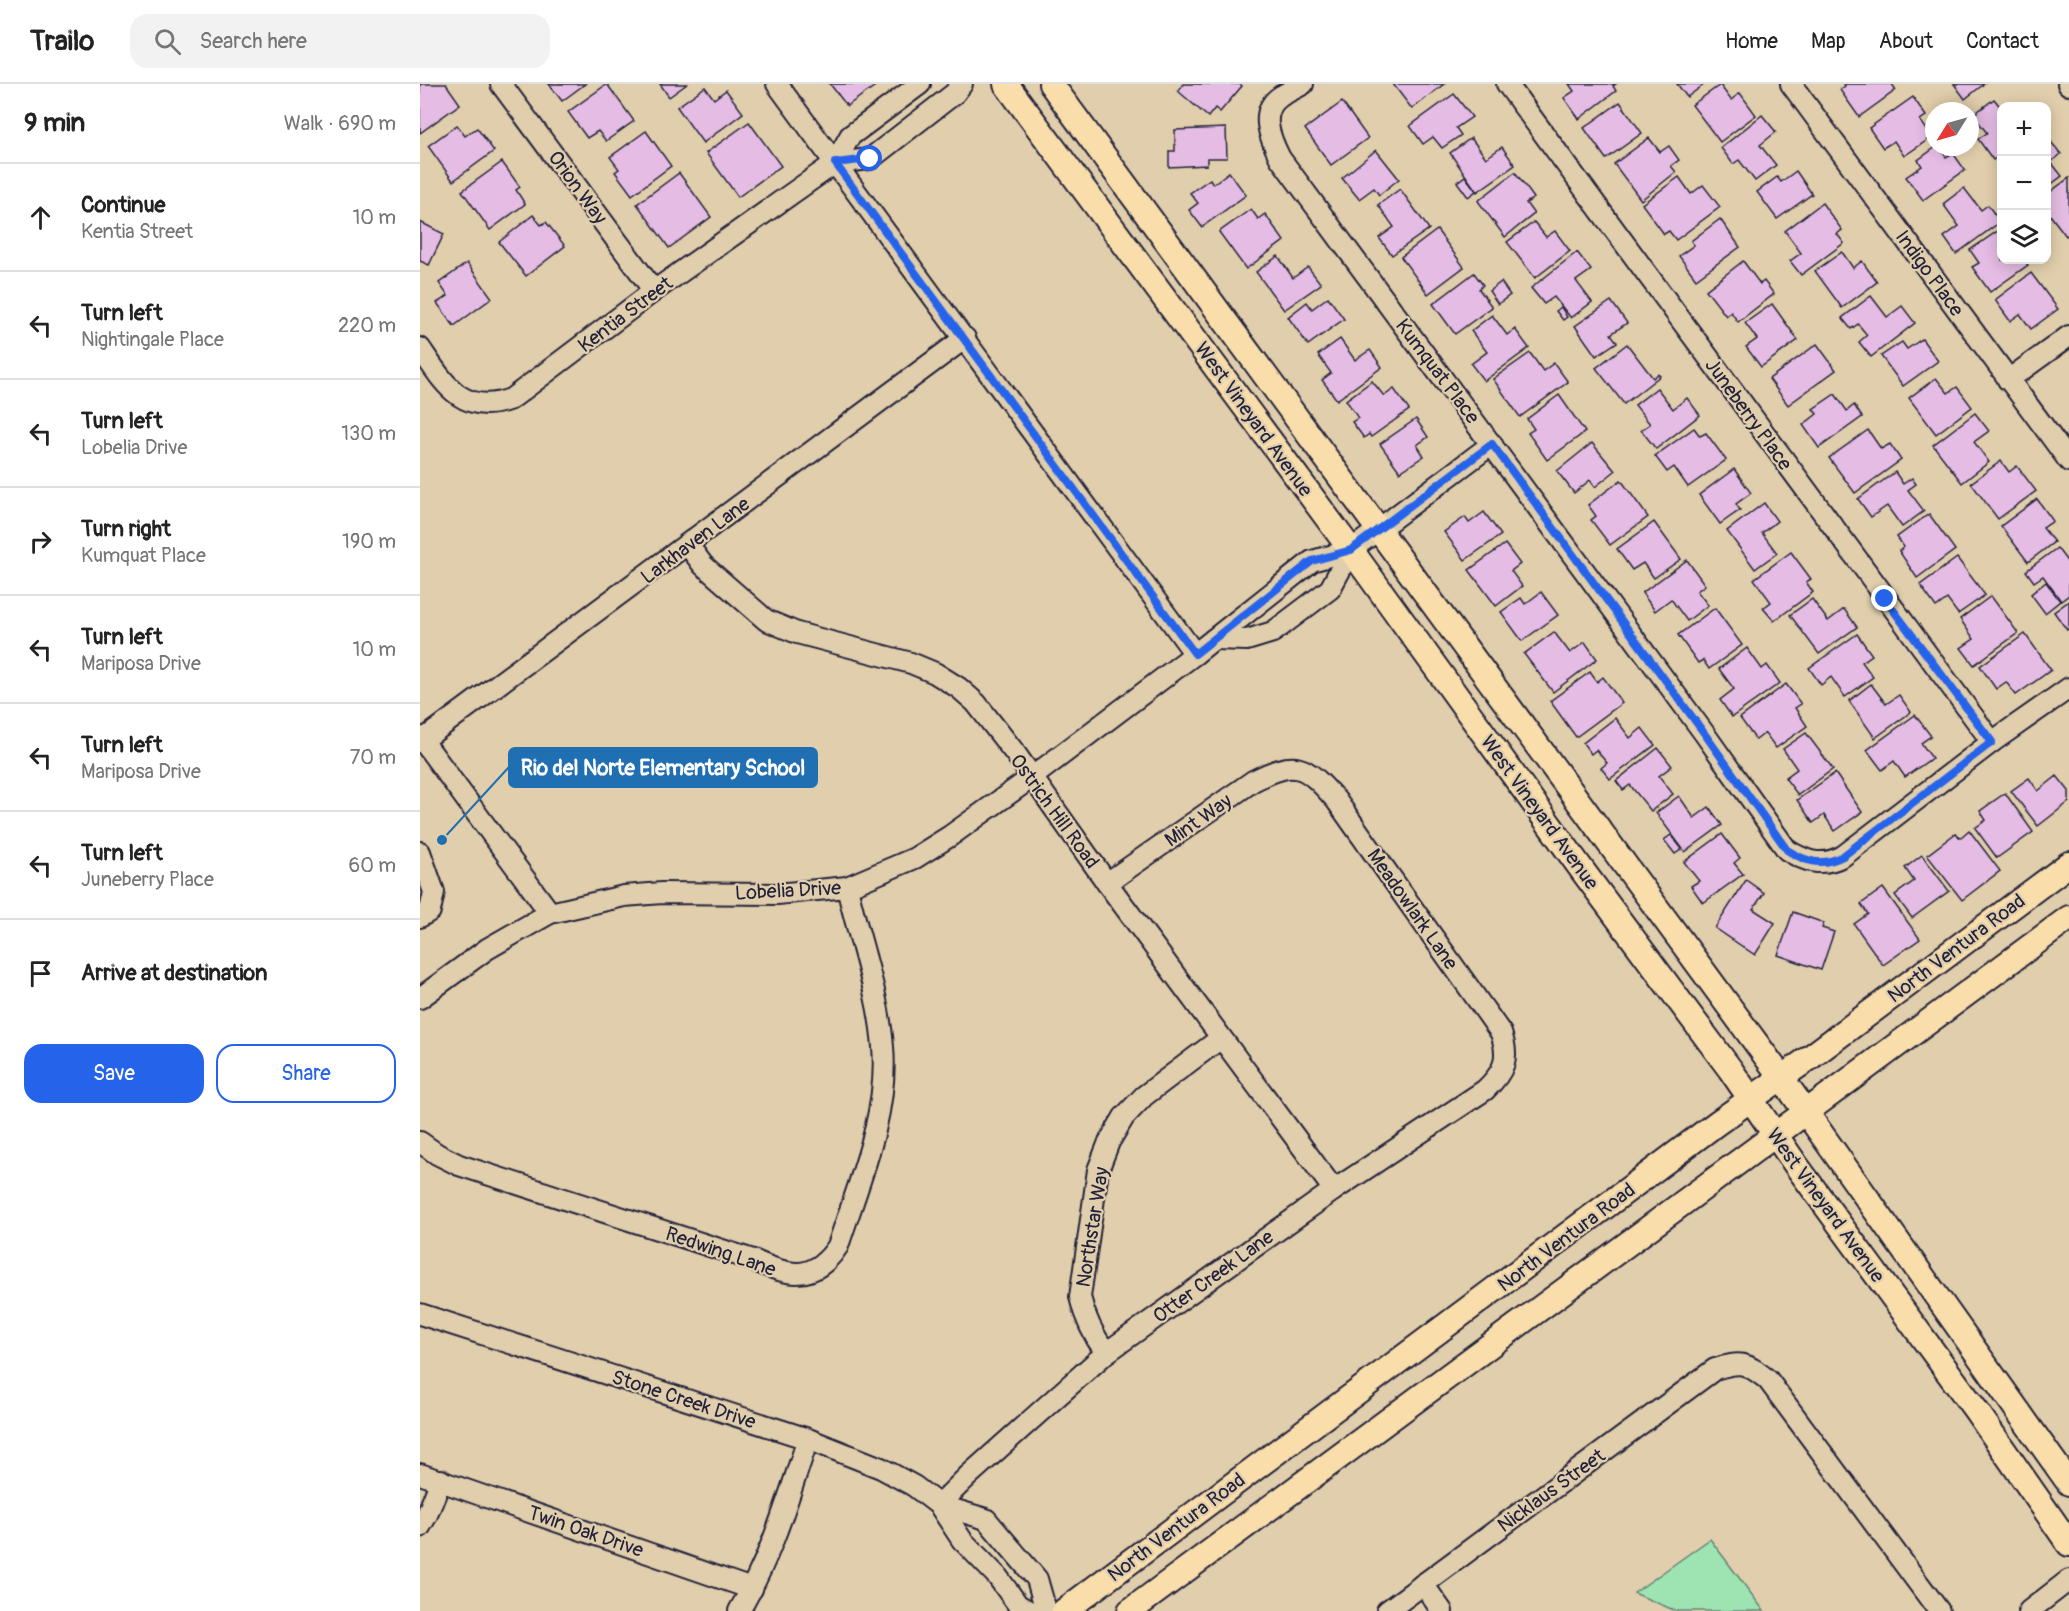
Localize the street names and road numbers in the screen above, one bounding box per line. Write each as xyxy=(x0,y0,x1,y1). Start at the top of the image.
street label: Orion Way xyxy=(543,146,613,229)
street label: Indigo Place xyxy=(1890,225,1969,321)
street label: Kentia Street xyxy=(573,270,678,358)
street label: Kumquat Place xyxy=(1390,314,1485,429)
street label: West Vineyard Avenue xyxy=(1189,337,1318,502)
street label: Juneberry Place xyxy=(1699,353,1798,475)
street label: Larkhaven Lane xyxy=(636,491,755,590)
street label: West Vineyard Avenue xyxy=(1475,730,1604,895)
street label: Ostrich Hill Road xyxy=(1005,749,1105,874)
street label: Mint Way xyxy=(1160,788,1237,853)
street label: Meadowlark Lane xyxy=(1362,844,1464,975)
street label: Lobelia Drive xyxy=(734,875,842,906)
street label: North Ventura Road xyxy=(1882,888,2030,1008)
street label: West Vineyard Avenue xyxy=(1761,1123,1890,1288)
street label: Northstar Way xyxy=(1071,1165,1114,1289)
street label: North Ventura Road xyxy=(1492,1177,1640,1297)
street label: Redwing Lane xyxy=(662,1221,779,1282)
street label: Otter Creek Lane xyxy=(1148,1224,1279,1328)
street label: Stone Creek Drive xyxy=(609,1364,759,1435)
street label: Nicklaus Street xyxy=(1493,1442,1611,1538)
street label: North Ventura Road xyxy=(1102,1467,1250,1587)
street label: Twin Oak Drive xyxy=(525,1500,647,1563)

